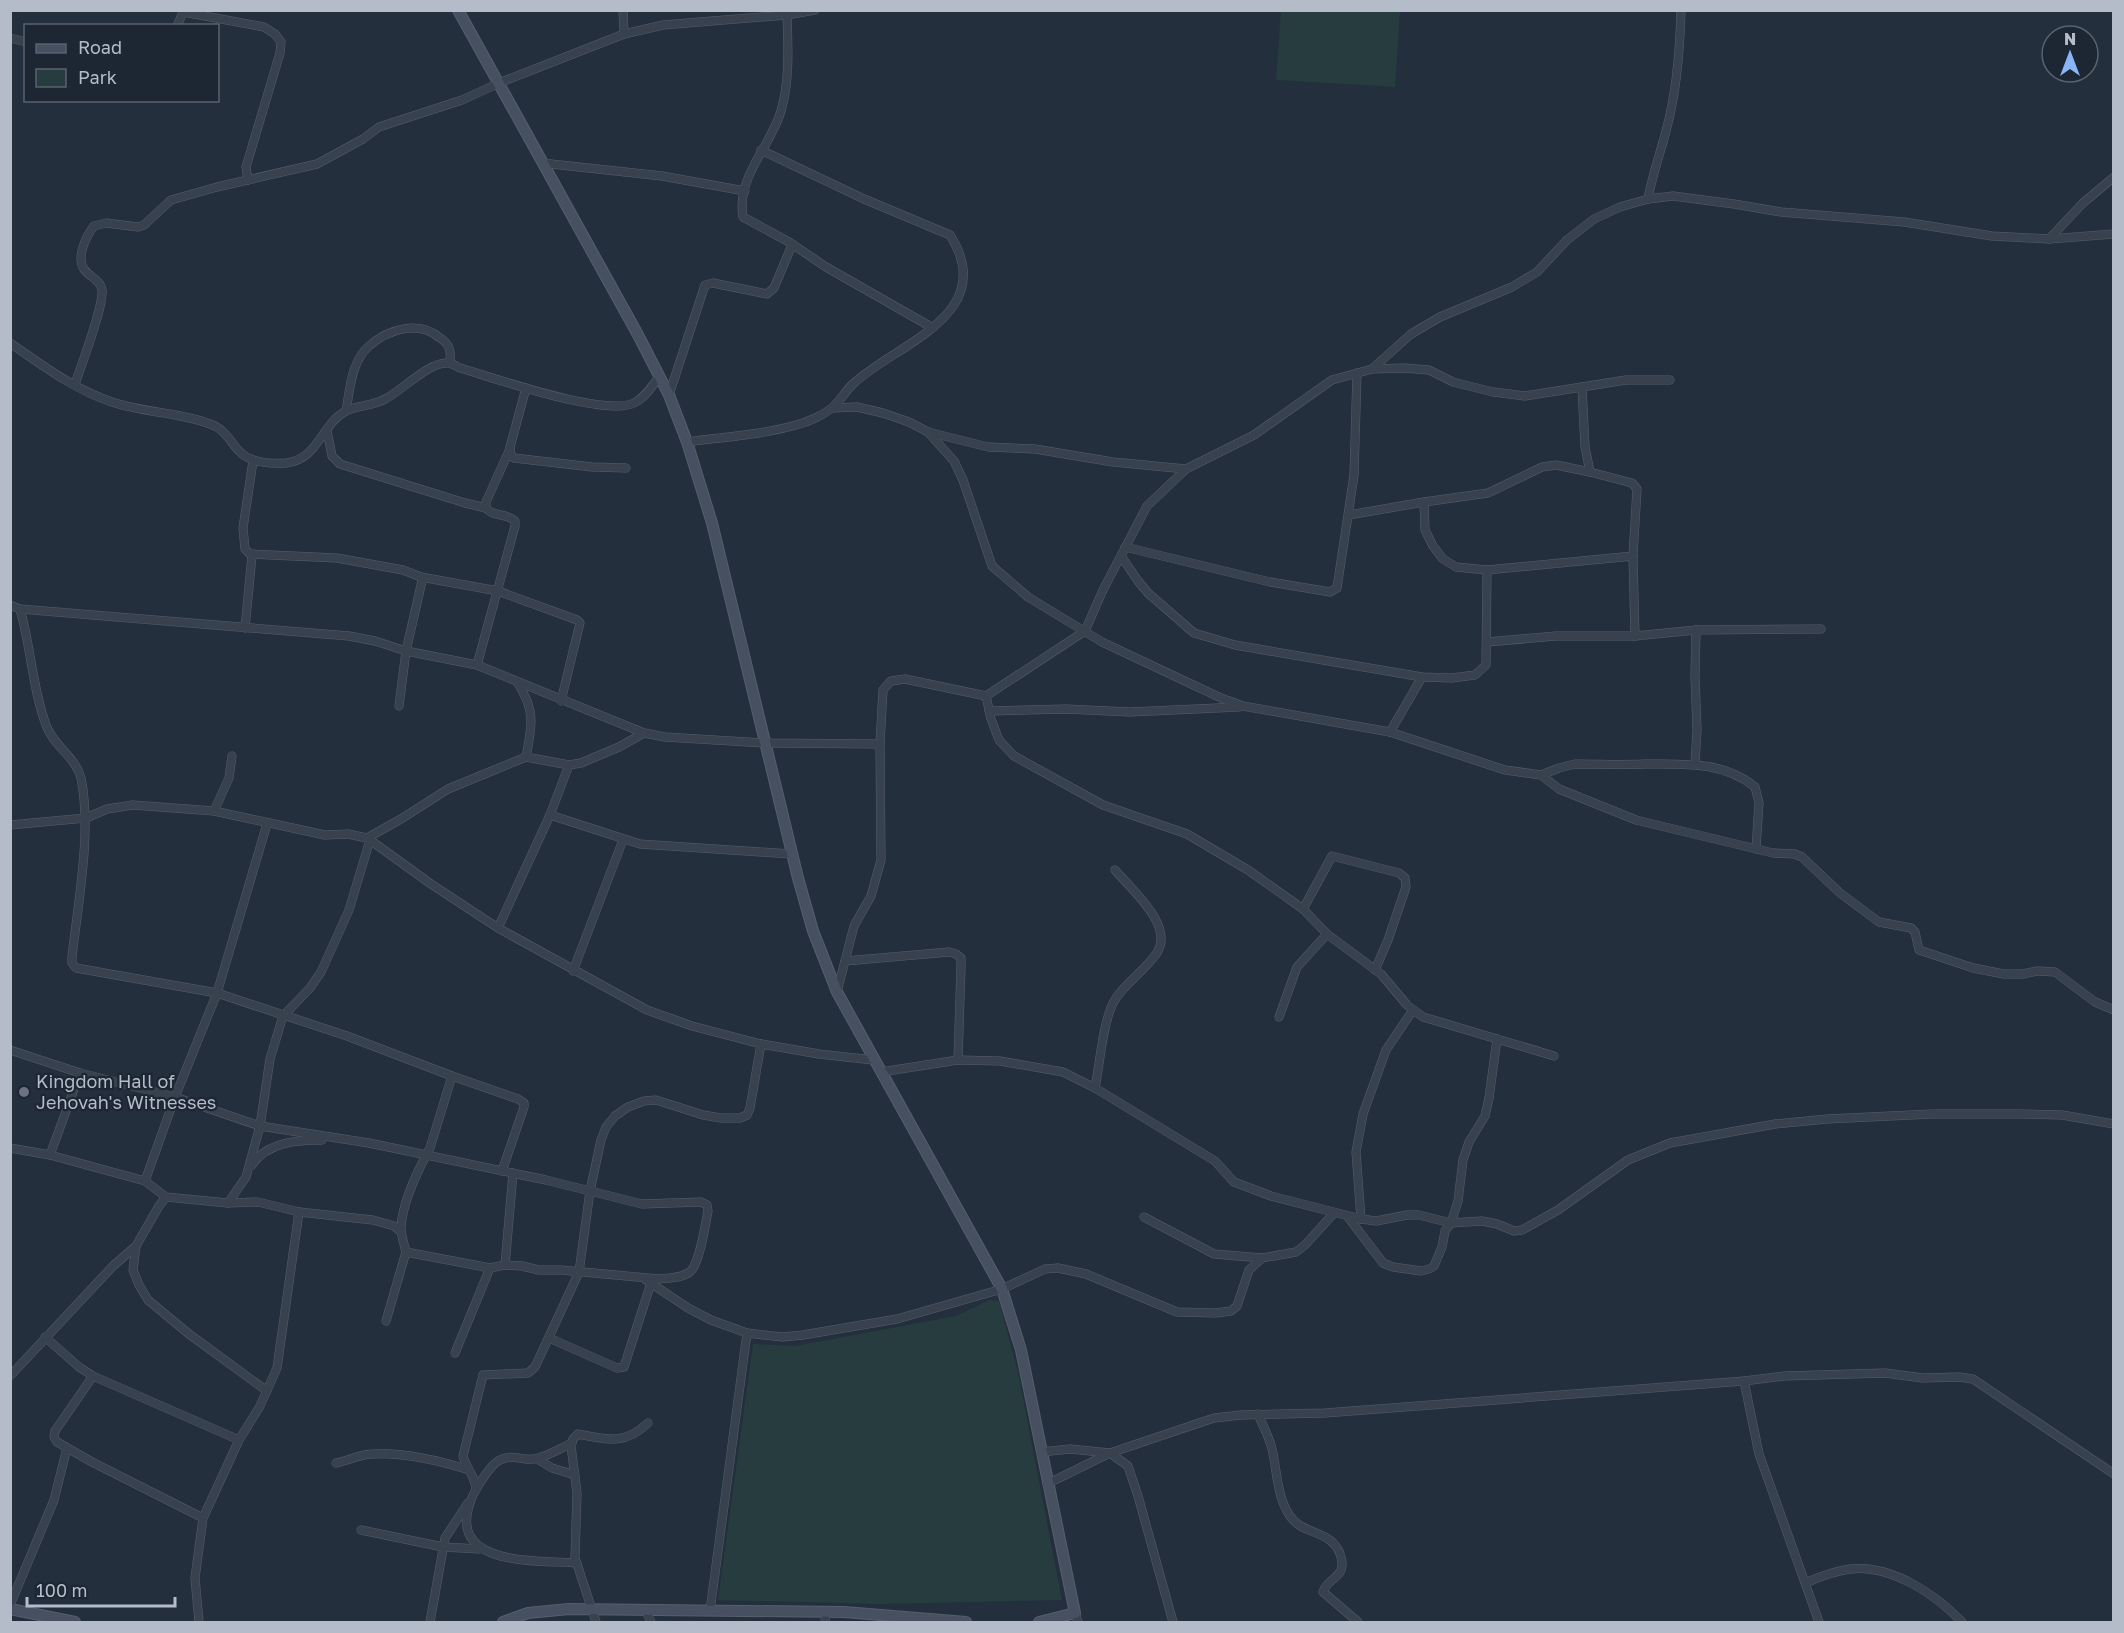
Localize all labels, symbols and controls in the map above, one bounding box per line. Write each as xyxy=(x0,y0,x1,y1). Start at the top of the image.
legend xyxy=(24,24,219,102)
north arrow xyxy=(2040,24,2100,84)
text: N xyxy=(2064,29,2076,49)
text: Road xyxy=(78,36,122,58)
text: Park xyxy=(78,66,117,88)
place label: Kingdom Hall of Jehovah's Witnesses xyxy=(36,1070,216,1113)
marker: Kingdom Hall of Jehovah's Witnesses xyxy=(17,1085,31,1099)
scale bar xyxy=(27,1570,176,1608)
text: 100 m xyxy=(36,1579,87,1601)

